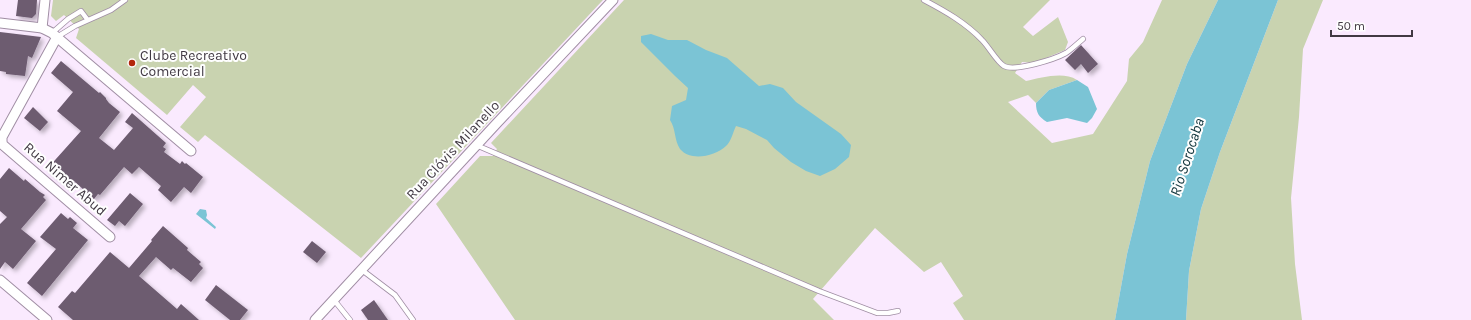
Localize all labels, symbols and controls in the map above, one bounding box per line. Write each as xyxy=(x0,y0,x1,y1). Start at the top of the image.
scale bar xyxy=(1331,12,1412,38)
text: 50 m xyxy=(1337,19,1365,33)
place label: Clube Recreativo Comercial xyxy=(140,47,247,80)
marker: Clube Recreativo Comercial xyxy=(127,58,137,68)
street label: Rua Clóvis Milanello xyxy=(403,97,503,203)
water label: Rio Sorocaba xyxy=(1166,116,1208,198)
street label: Rua Nimer Abud xyxy=(20,139,110,219)

